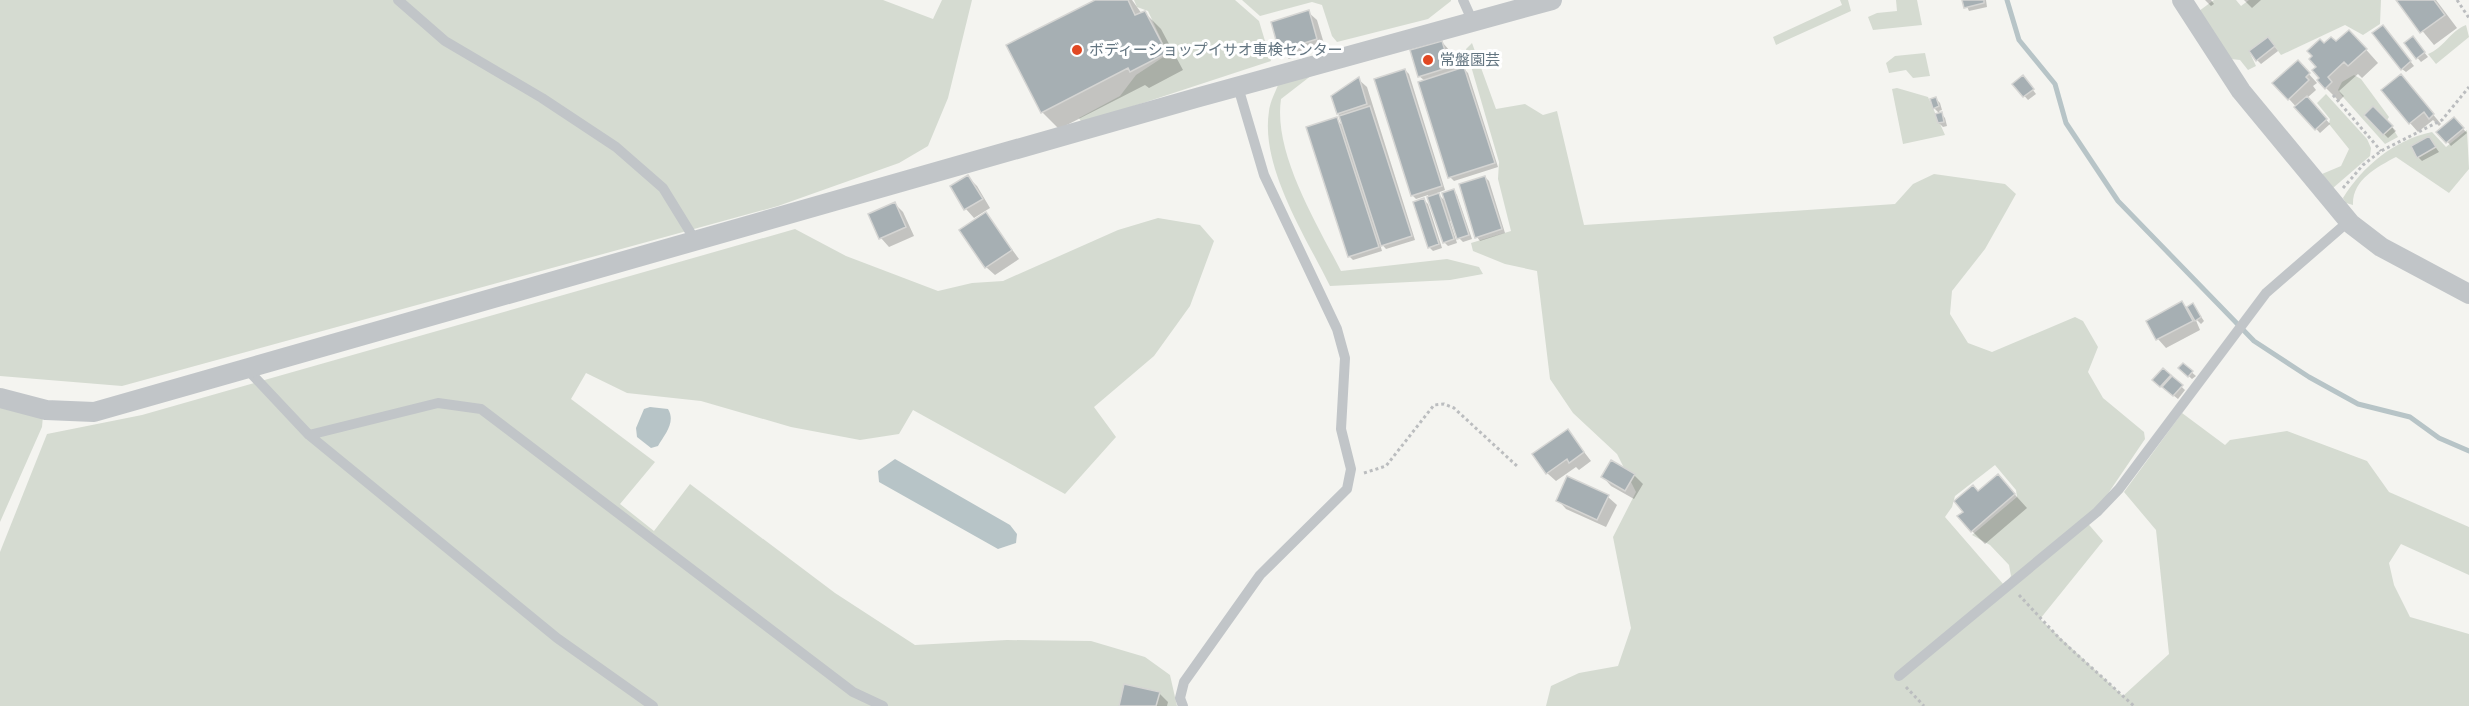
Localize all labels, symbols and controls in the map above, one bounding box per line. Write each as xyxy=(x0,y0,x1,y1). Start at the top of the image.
place label: ボディーショップイサオ車検センター xyxy=(1089,39,1343,60)
marker: ボディーショップイサオ車検センター xyxy=(1070,43,1084,57)
place label: 常盤園芸 xyxy=(1440,49,1500,70)
marker: 常盤園芸 xyxy=(1421,53,1435,67)

